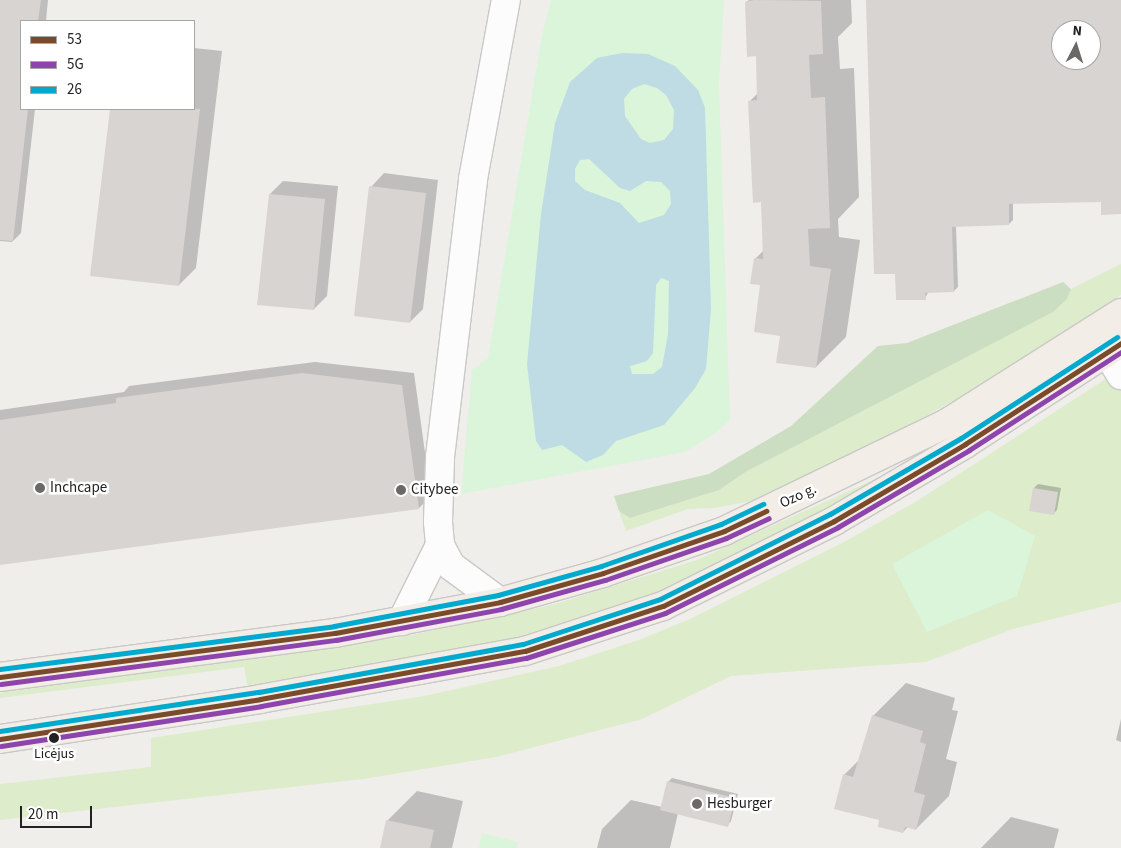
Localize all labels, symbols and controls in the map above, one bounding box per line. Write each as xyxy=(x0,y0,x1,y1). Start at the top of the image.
legend xyxy=(20,20,195,110)
north arrow xyxy=(1051,20,1101,70)
text: N xyxy=(1072,21,1083,41)
text: 53 xyxy=(67,29,82,50)
text: 5G xyxy=(67,54,84,75)
text: 26 xyxy=(67,79,82,100)
place label: Inchcape xyxy=(50,479,107,497)
street label: Ozo g. xyxy=(777,480,819,512)
place label: Citybee xyxy=(411,481,459,499)
marker: Inchcape xyxy=(34,482,46,494)
marker: Citybee xyxy=(395,484,407,496)
marker: Licėjus xyxy=(49,733,59,743)
place label: Licėjus xyxy=(34,746,74,762)
place label: Hesburger xyxy=(707,795,772,813)
scale bar xyxy=(22,796,95,828)
marker: Hesburger xyxy=(691,798,703,810)
text: 20 m xyxy=(28,804,58,825)

